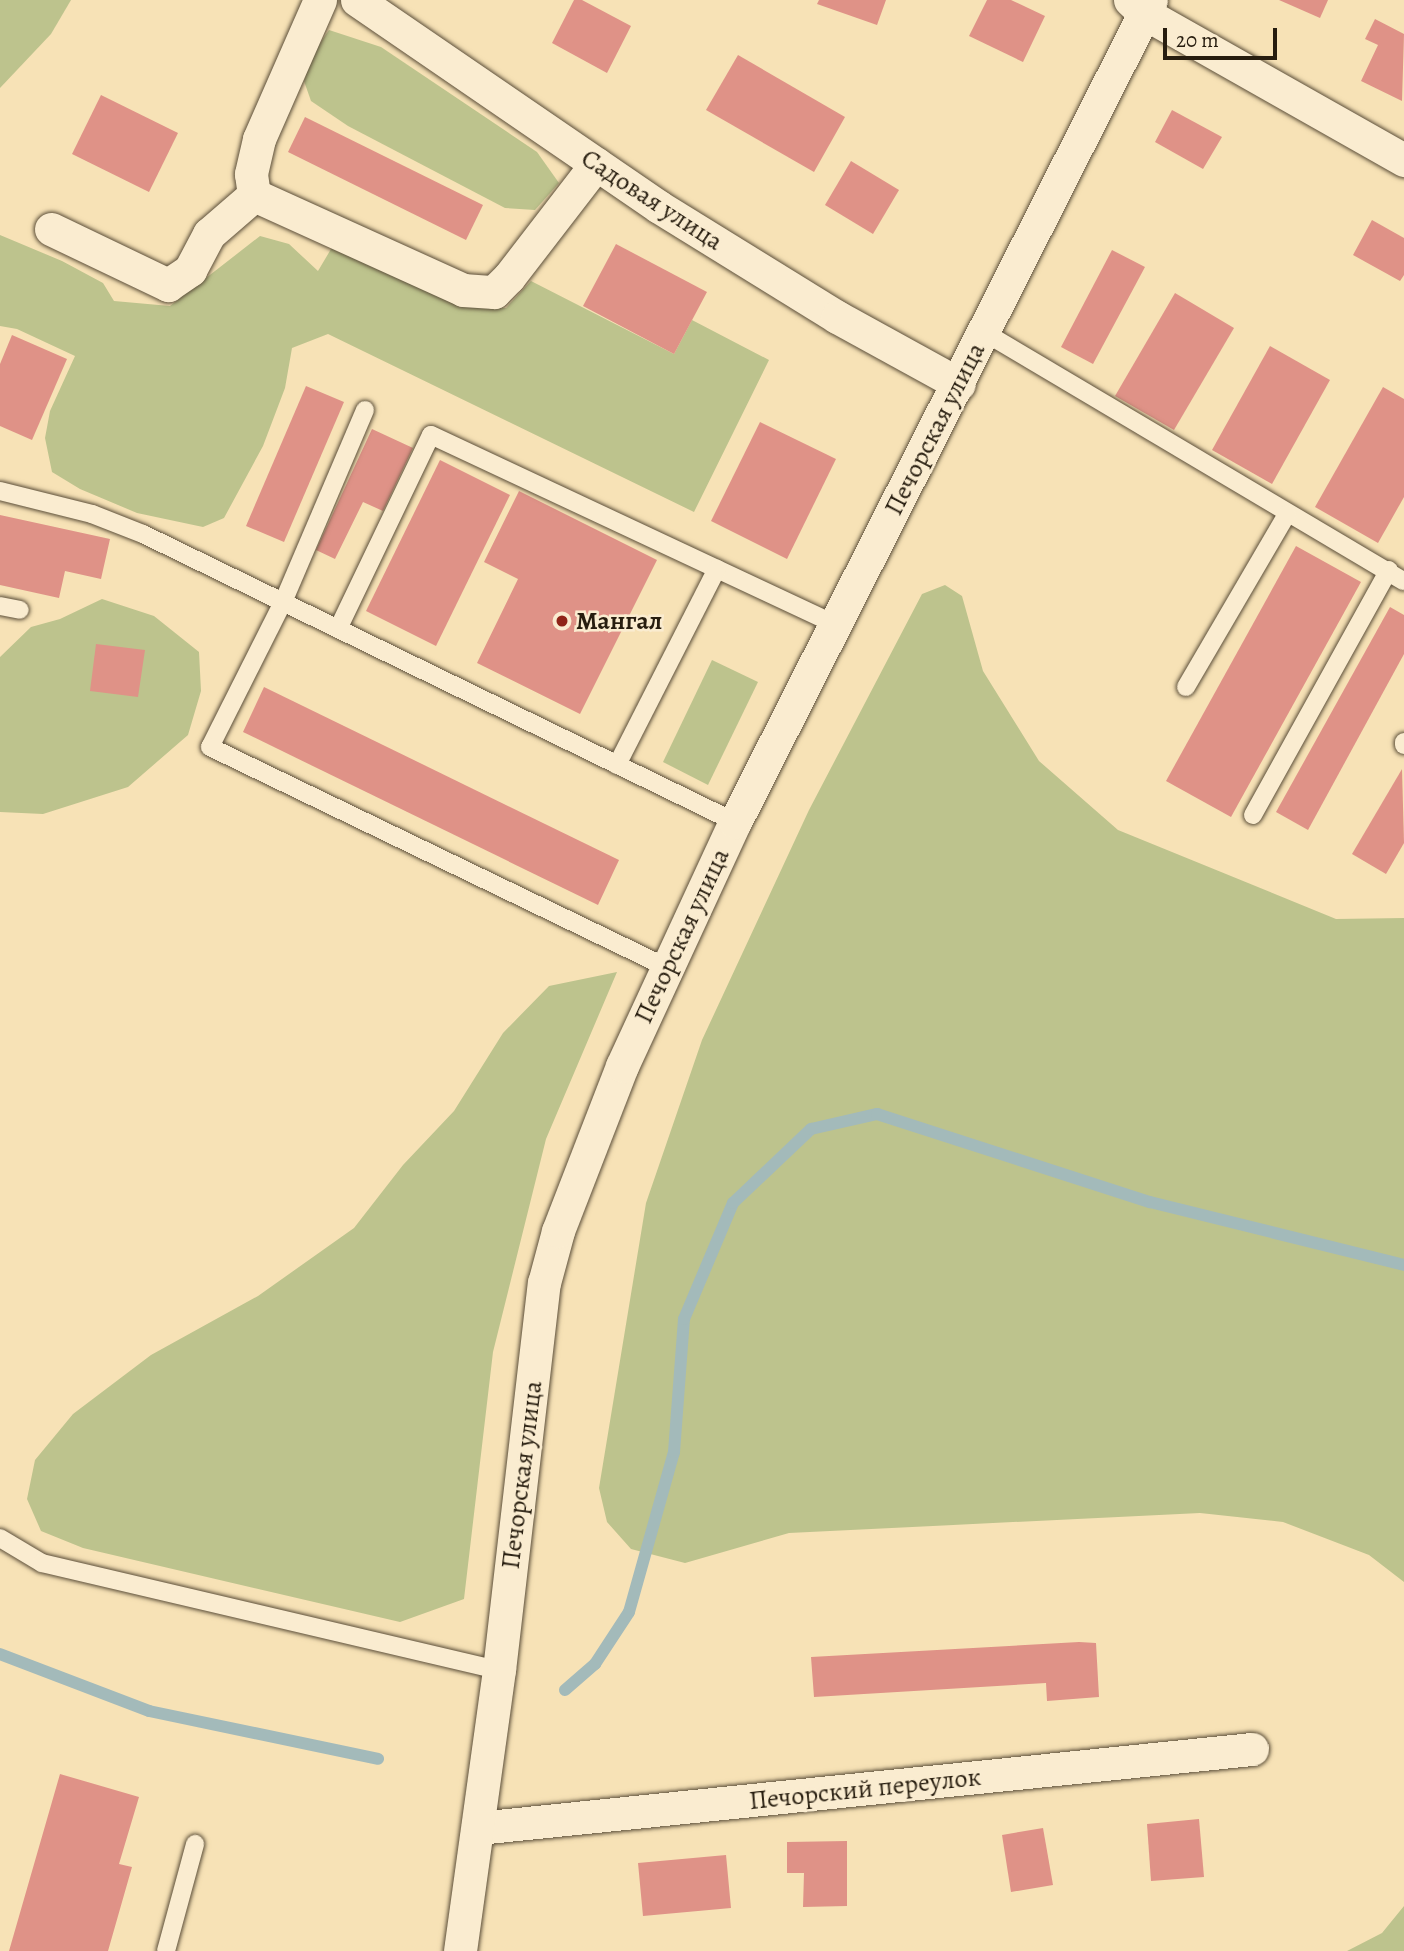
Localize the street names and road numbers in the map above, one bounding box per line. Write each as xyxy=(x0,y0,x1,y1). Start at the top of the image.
street label: Садовая улица xyxy=(575,143,729,257)
street label: Печорская улица xyxy=(878,338,992,520)
street label: Печорская улица xyxy=(628,844,736,1028)
street label: Печорская улица xyxy=(495,1379,549,1571)
street label: Печорский переулок xyxy=(748,1761,982,1817)

